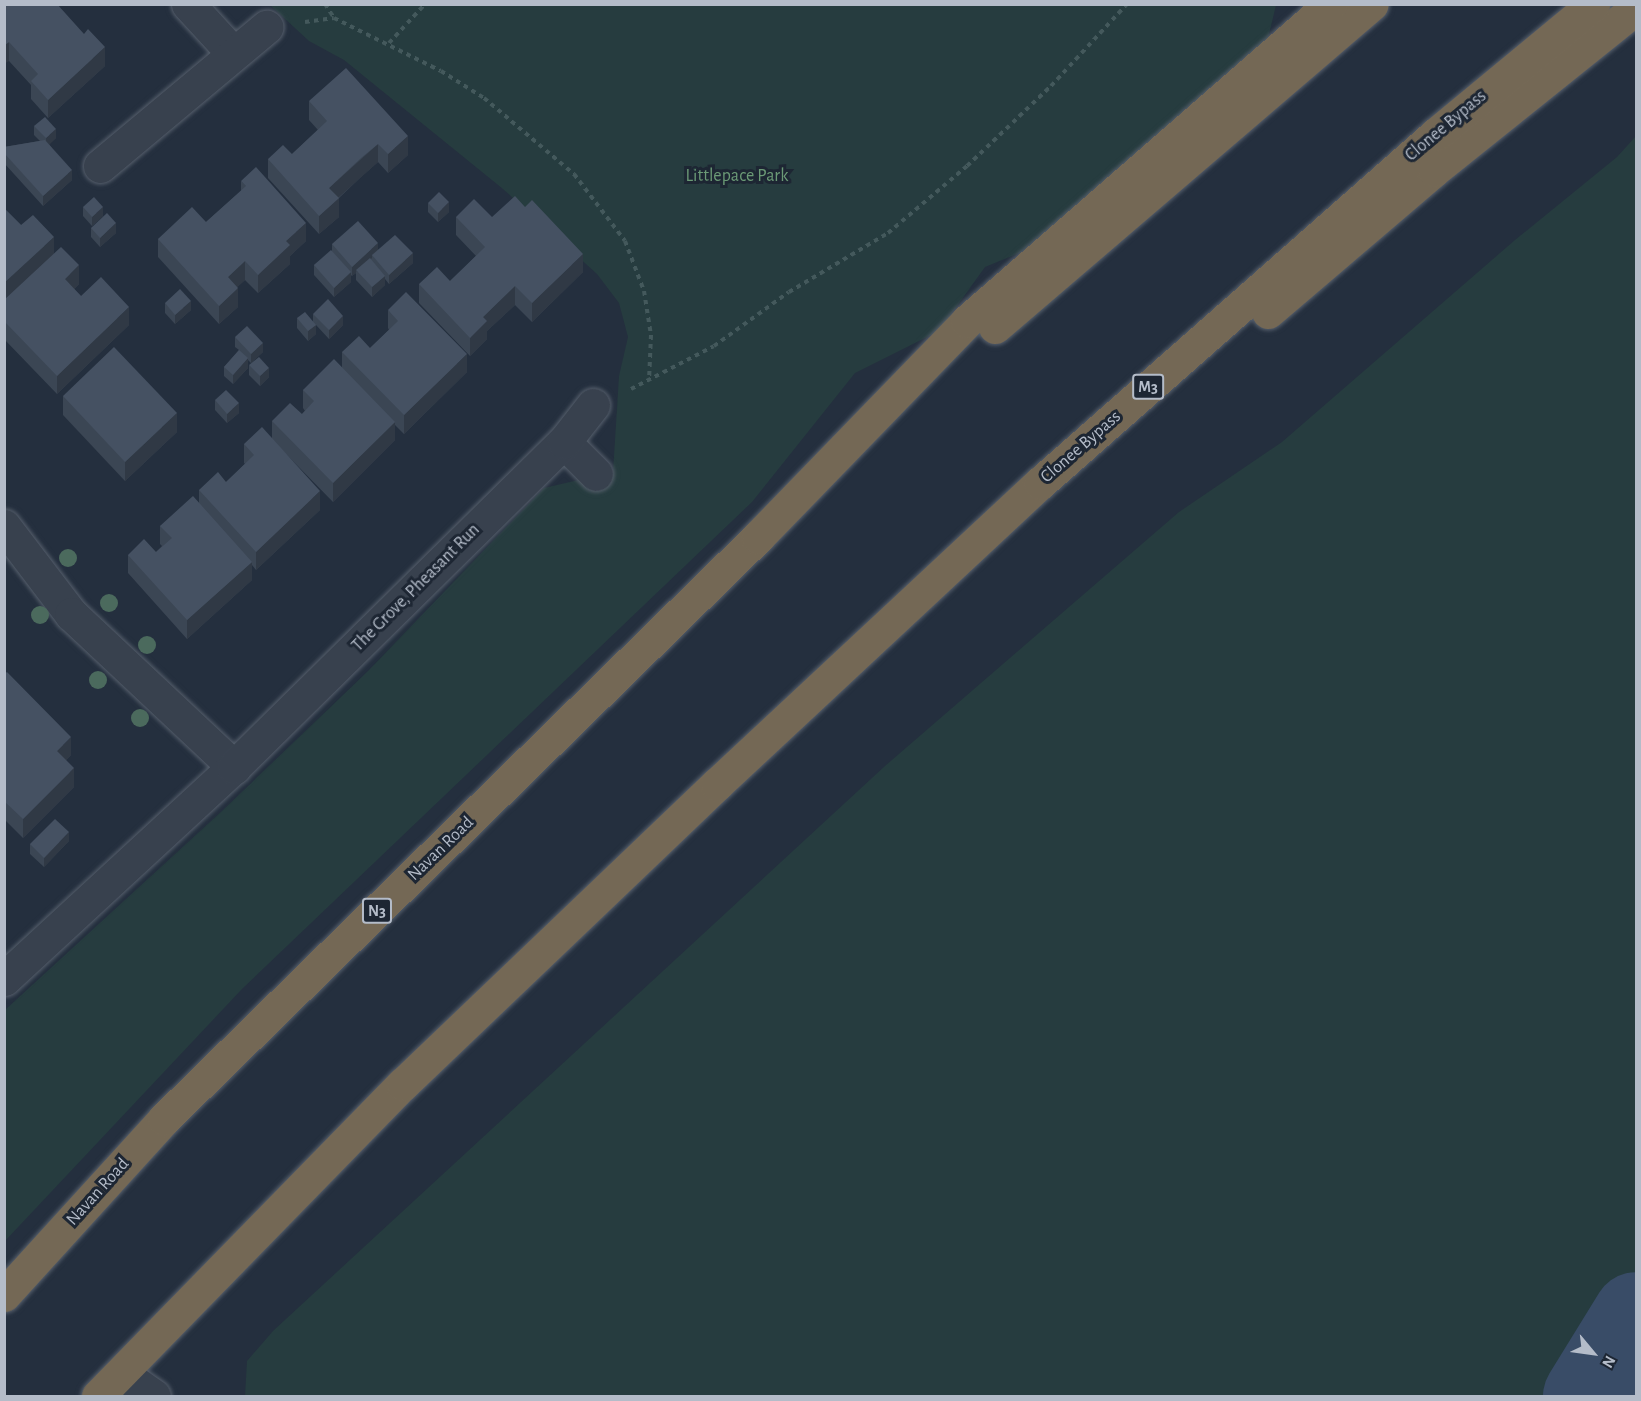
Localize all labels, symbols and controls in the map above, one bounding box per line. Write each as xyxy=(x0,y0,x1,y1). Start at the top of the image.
street label: Clonee Bypass xyxy=(1401,86,1491,166)
park label: Littlepace Park xyxy=(686,165,788,187)
road number: M3 xyxy=(1132,374,1164,400)
street label: Clonee Bypass xyxy=(1036,406,1126,488)
street label: The Grove, Pheasant Run xyxy=(347,519,485,657)
street label: Navan Road xyxy=(403,812,479,886)
road number: N3 xyxy=(360,898,394,924)
street label: Navan Road xyxy=(62,1154,134,1230)
north arrow xyxy=(1563,1323,1623,1383)
text: N xyxy=(1599,1353,1618,1370)

